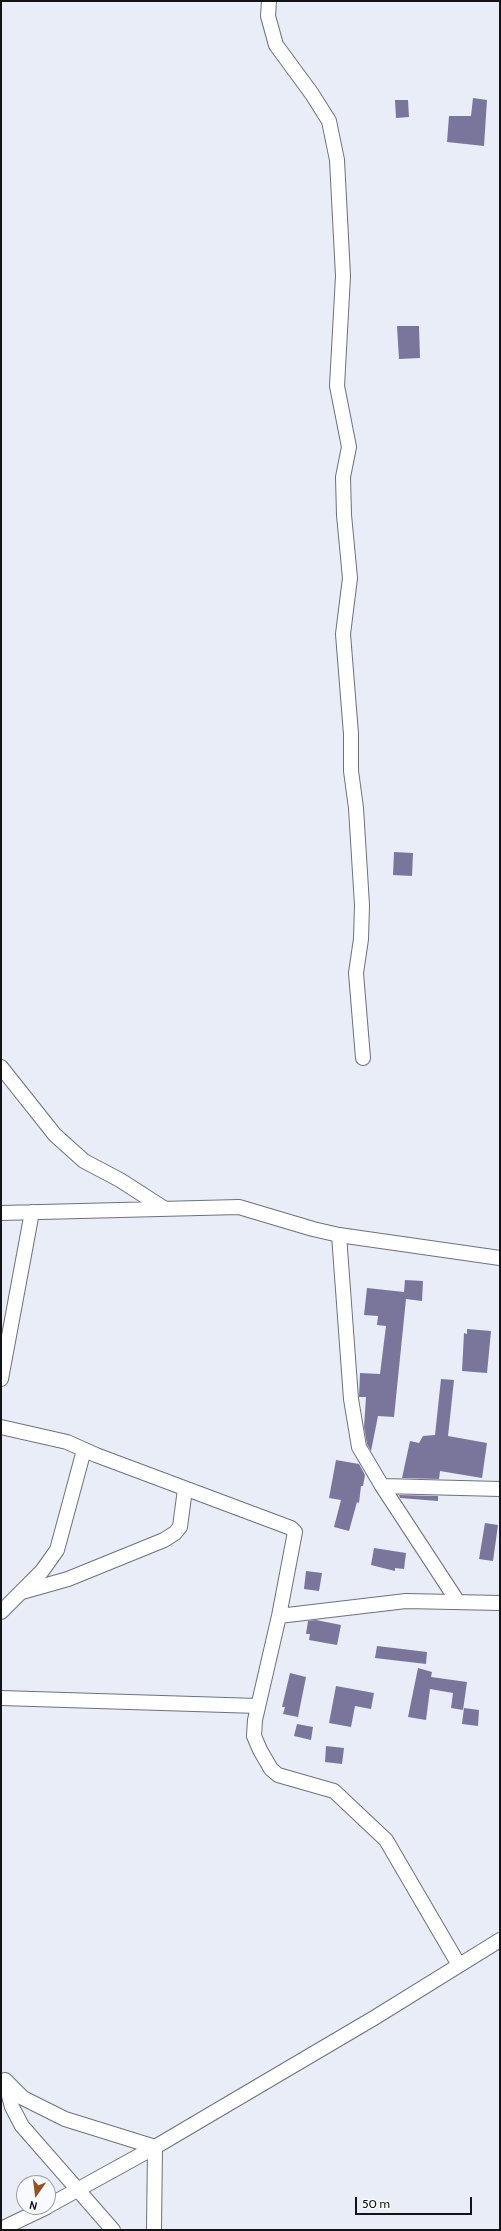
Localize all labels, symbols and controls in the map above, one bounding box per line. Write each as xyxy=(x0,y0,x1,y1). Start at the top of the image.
north arrow xyxy=(16,2175,56,2215)
scale bar xyxy=(357,2189,474,2215)
text: 50 m xyxy=(362,2196,390,2211)
text: N xyxy=(28,2198,39,2213)

